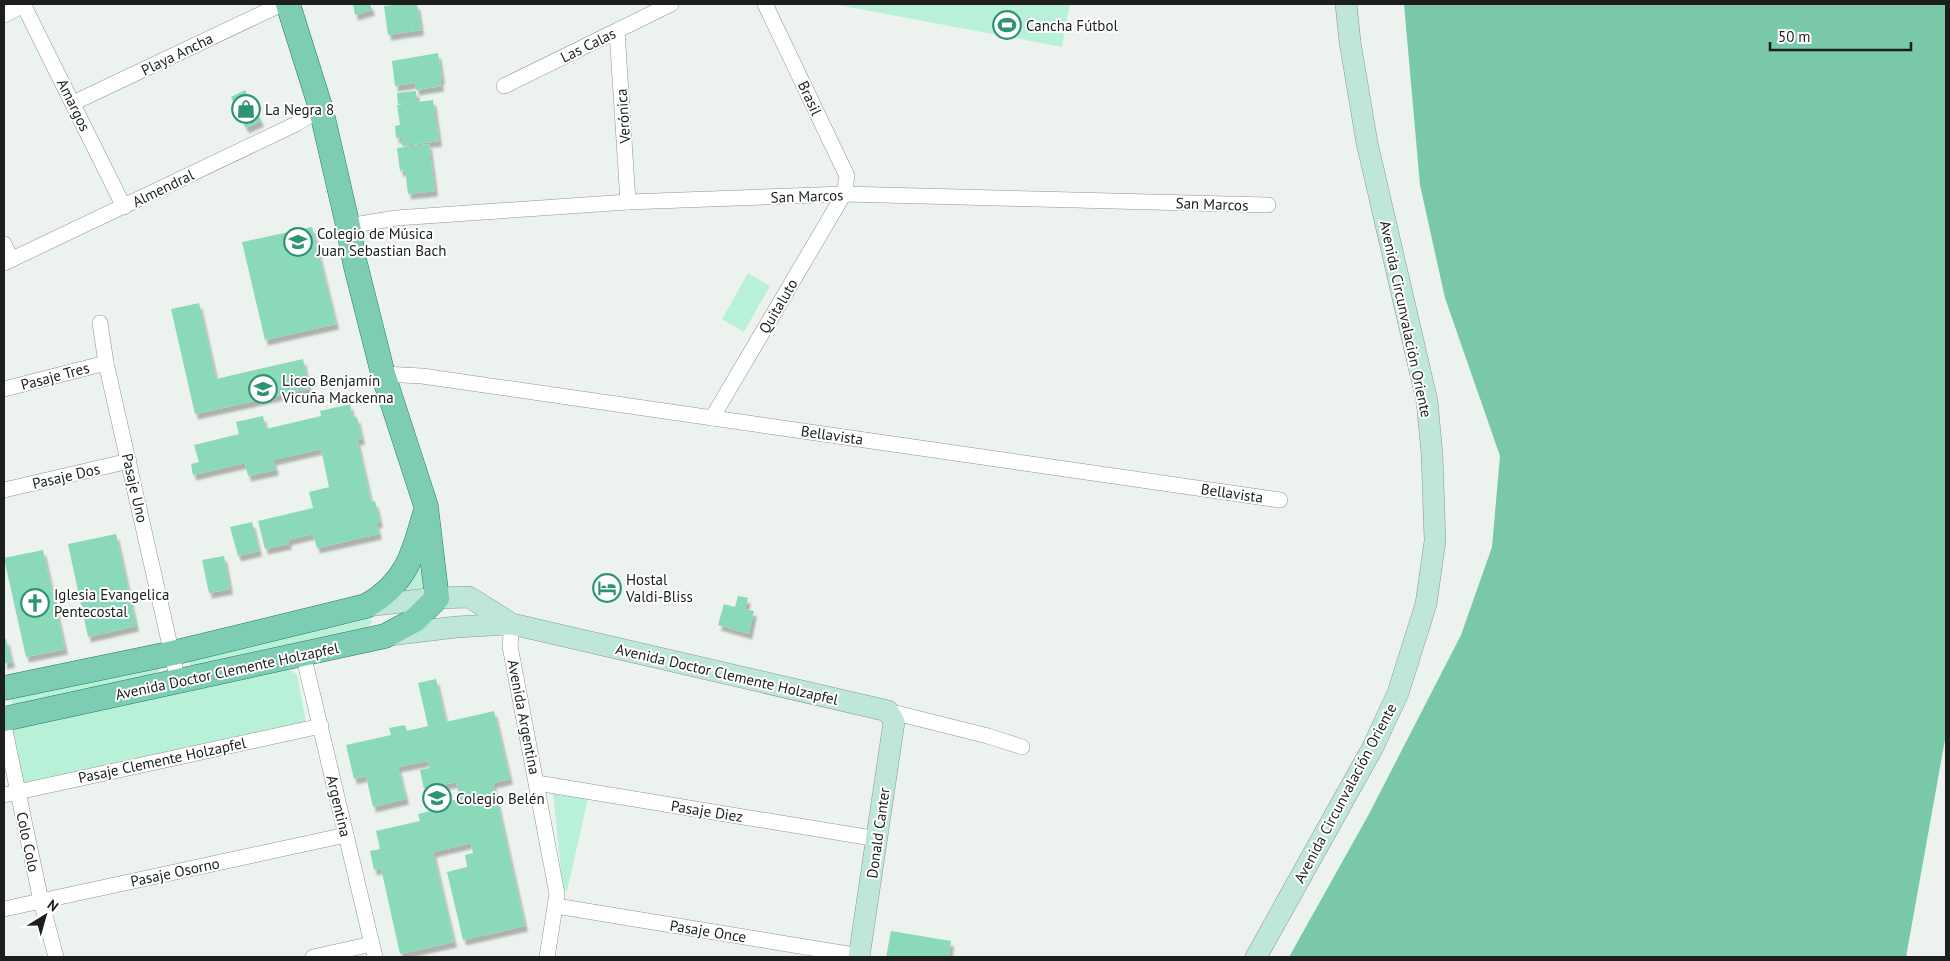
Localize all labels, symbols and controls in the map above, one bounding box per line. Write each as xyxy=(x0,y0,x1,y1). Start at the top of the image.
sports icon: Cancha Fútbol xyxy=(992,10,1022,40)
place label: Cancha Fútbol xyxy=(1026,16,1118,35)
scale bar xyxy=(1770,20,1911,52)
street label: Las Calas xyxy=(557,24,619,66)
text: 50 m xyxy=(1778,27,1811,46)
street label: Playa Ancha xyxy=(138,28,216,80)
street label: Amargos xyxy=(53,76,95,134)
street label: Brasil xyxy=(794,78,826,119)
street label: Verónica xyxy=(612,88,634,145)
shop icon: La Negra 8 xyxy=(231,94,261,124)
place label: La Negra 8 xyxy=(265,100,334,119)
street label: Almendral xyxy=(129,165,197,211)
street label: San Marcos xyxy=(770,185,844,207)
street label: San Marcos xyxy=(1175,193,1249,215)
street label: Avenida Circunvalación Oriente xyxy=(1376,219,1436,419)
place label: Colegio de Música Juan Sebastian Bach xyxy=(316,224,446,260)
school or university icon: Colegio de Música Juan Sebastian Bach xyxy=(283,227,313,257)
street label: Quitaluto xyxy=(754,275,802,337)
street label: Pasaje Tres xyxy=(19,358,91,394)
place label: Liceo Benjamín Vicuña Mackenna xyxy=(281,371,394,407)
school or university icon: Liceo Benjamín Vicuña Mackenna xyxy=(248,374,278,404)
street label: Bellavista xyxy=(800,421,864,449)
street label: Pasaje Uno xyxy=(118,451,152,525)
street label: Pasaje Dos xyxy=(30,459,102,493)
street label: Bellavista xyxy=(1200,479,1264,507)
place label: Hostal Valdi-Bliss xyxy=(625,570,693,606)
hotel icon: Hostal Valdi-Bliss xyxy=(592,573,622,603)
place label: Iglesia Evangelica Pentecostal xyxy=(54,585,169,621)
church icon: Iglesia Evangelica Pentecostal xyxy=(20,588,50,618)
street label: Avenida Doctor Clemente Holzapfel xyxy=(114,638,341,704)
street label: Avenida Doctor Clemente Holzapfel xyxy=(614,639,841,709)
street label: Avenida Argentina xyxy=(504,658,544,776)
street label: Avenida Circunvalación Oriente xyxy=(1290,700,1400,886)
street label: Pasaje Clemente Holzapfel xyxy=(76,733,248,787)
street label: Argentina xyxy=(323,773,355,839)
school or university icon: Colegio Belén xyxy=(422,783,452,813)
street label: Donald Canter xyxy=(862,786,894,880)
place label: Colegio Belén xyxy=(456,789,545,808)
street label: Pasaje Diez xyxy=(670,796,744,826)
street label: Colo Colo xyxy=(12,810,44,874)
street label: Pasaje Osorno xyxy=(129,853,221,891)
north arrow xyxy=(20,891,70,941)
text: N xyxy=(44,896,62,916)
street label: Pasaje Once xyxy=(668,916,748,946)

